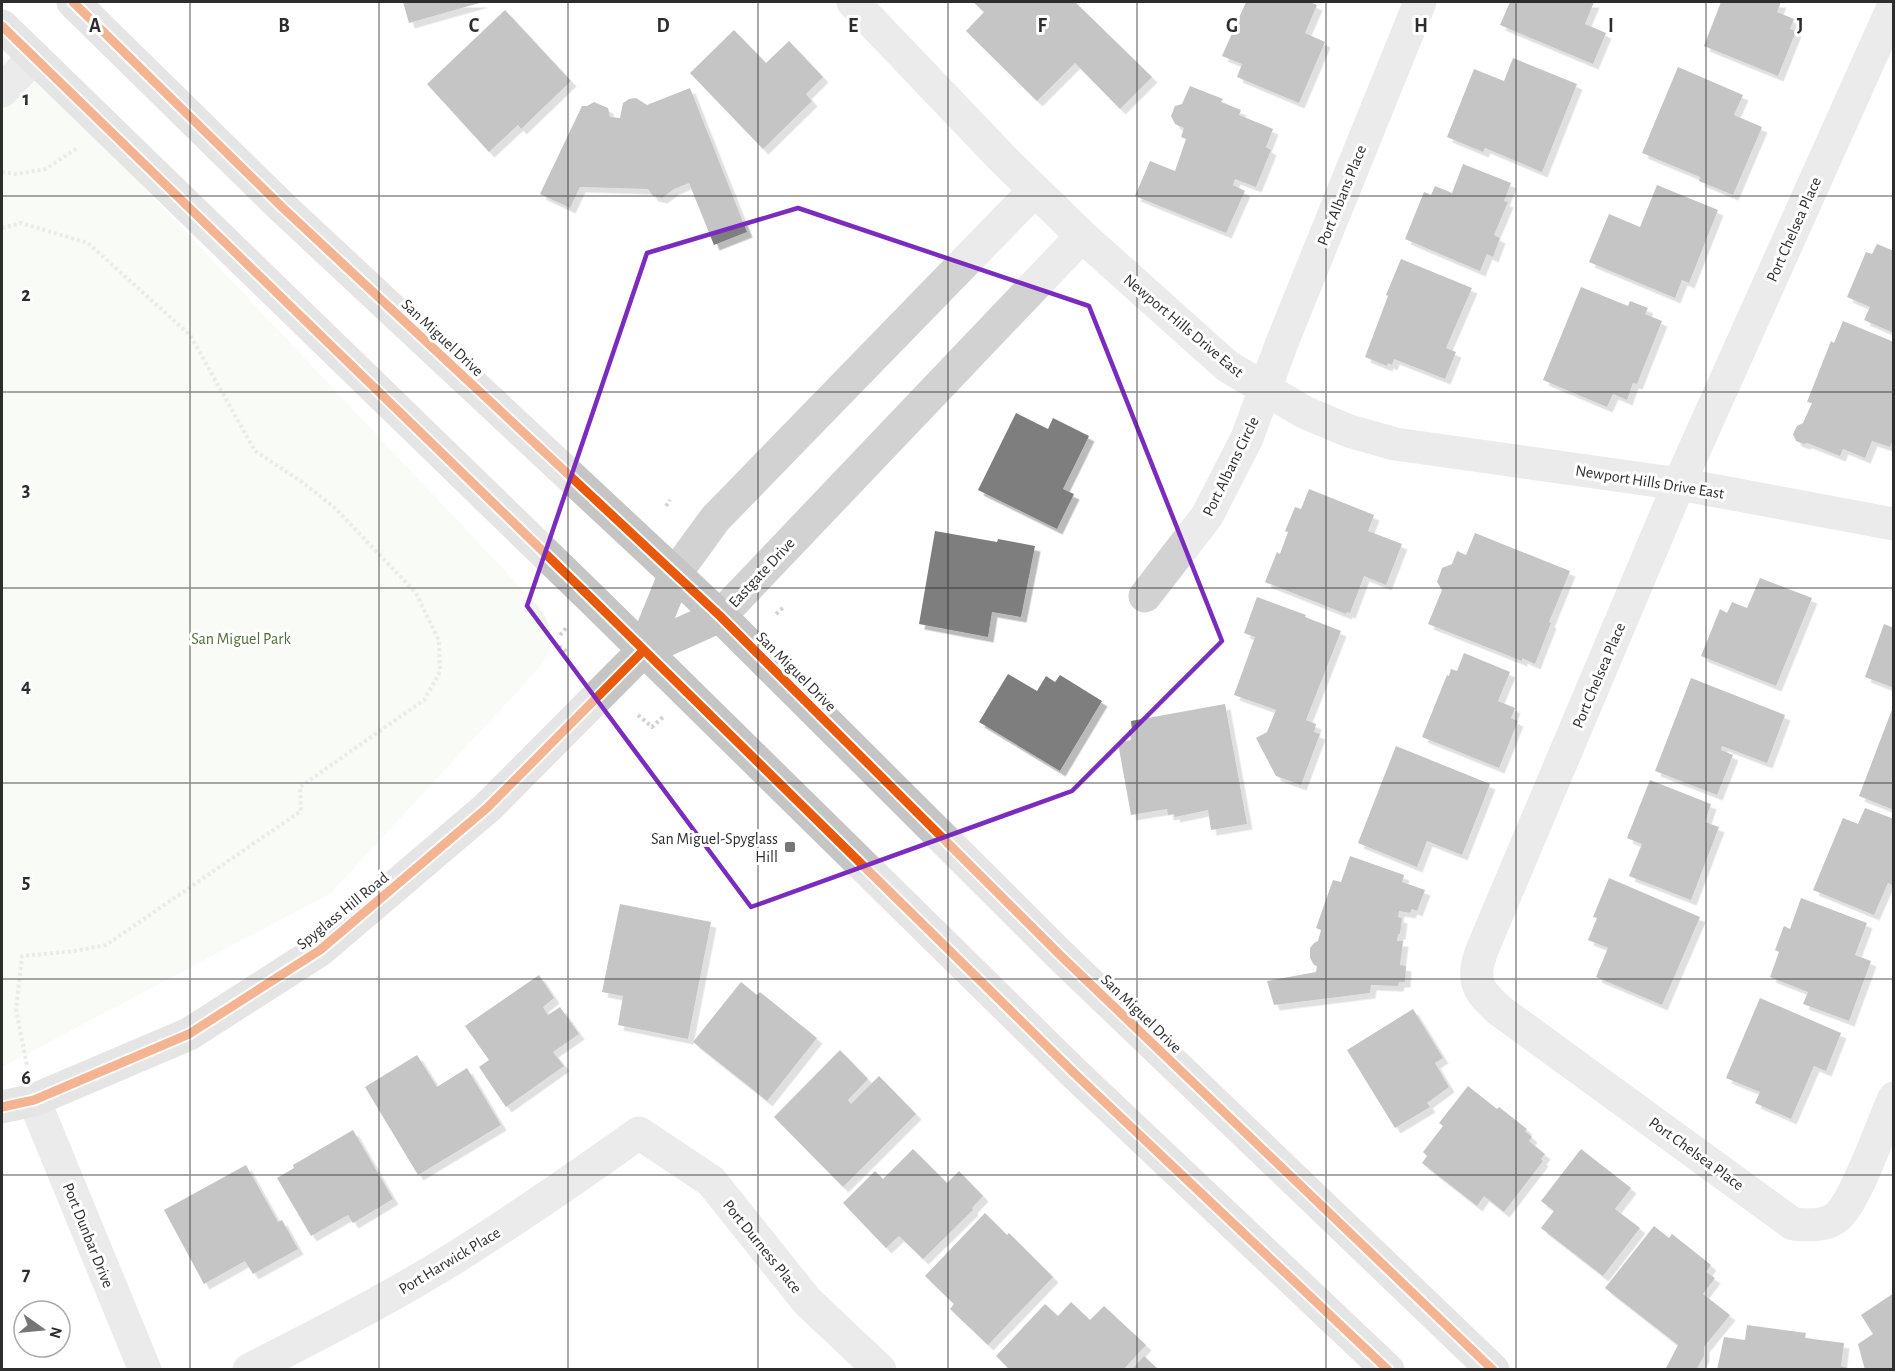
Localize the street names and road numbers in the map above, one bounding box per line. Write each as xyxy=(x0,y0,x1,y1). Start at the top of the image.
street label: Port Albans Place xyxy=(1314,143,1369,248)
street label: Port Chelsea Place xyxy=(1764,175,1824,284)
street label: Newport Hills Drive East xyxy=(1121,271,1246,380)
street label: San Miguel Drive xyxy=(398,296,486,379)
street label: Port Albans Circle xyxy=(1200,414,1262,519)
street label: Newport Hills Drive East xyxy=(1574,462,1725,502)
street label: Eastgate Drive xyxy=(726,535,798,611)
street label: Port Chelsea Place xyxy=(1570,620,1628,730)
street label: San Miguel Drive xyxy=(753,629,839,715)
street label: Spyglass Hill Road xyxy=(294,869,392,953)
street label: San Miguel Drive xyxy=(1098,971,1185,1056)
street label: Port Chelsea Place xyxy=(1646,1114,1747,1193)
street label: Port Dunbar Drive xyxy=(60,1181,116,1290)
street label: Port Durness Place xyxy=(720,1197,805,1296)
street label: Port Harwick Place xyxy=(396,1224,503,1297)

